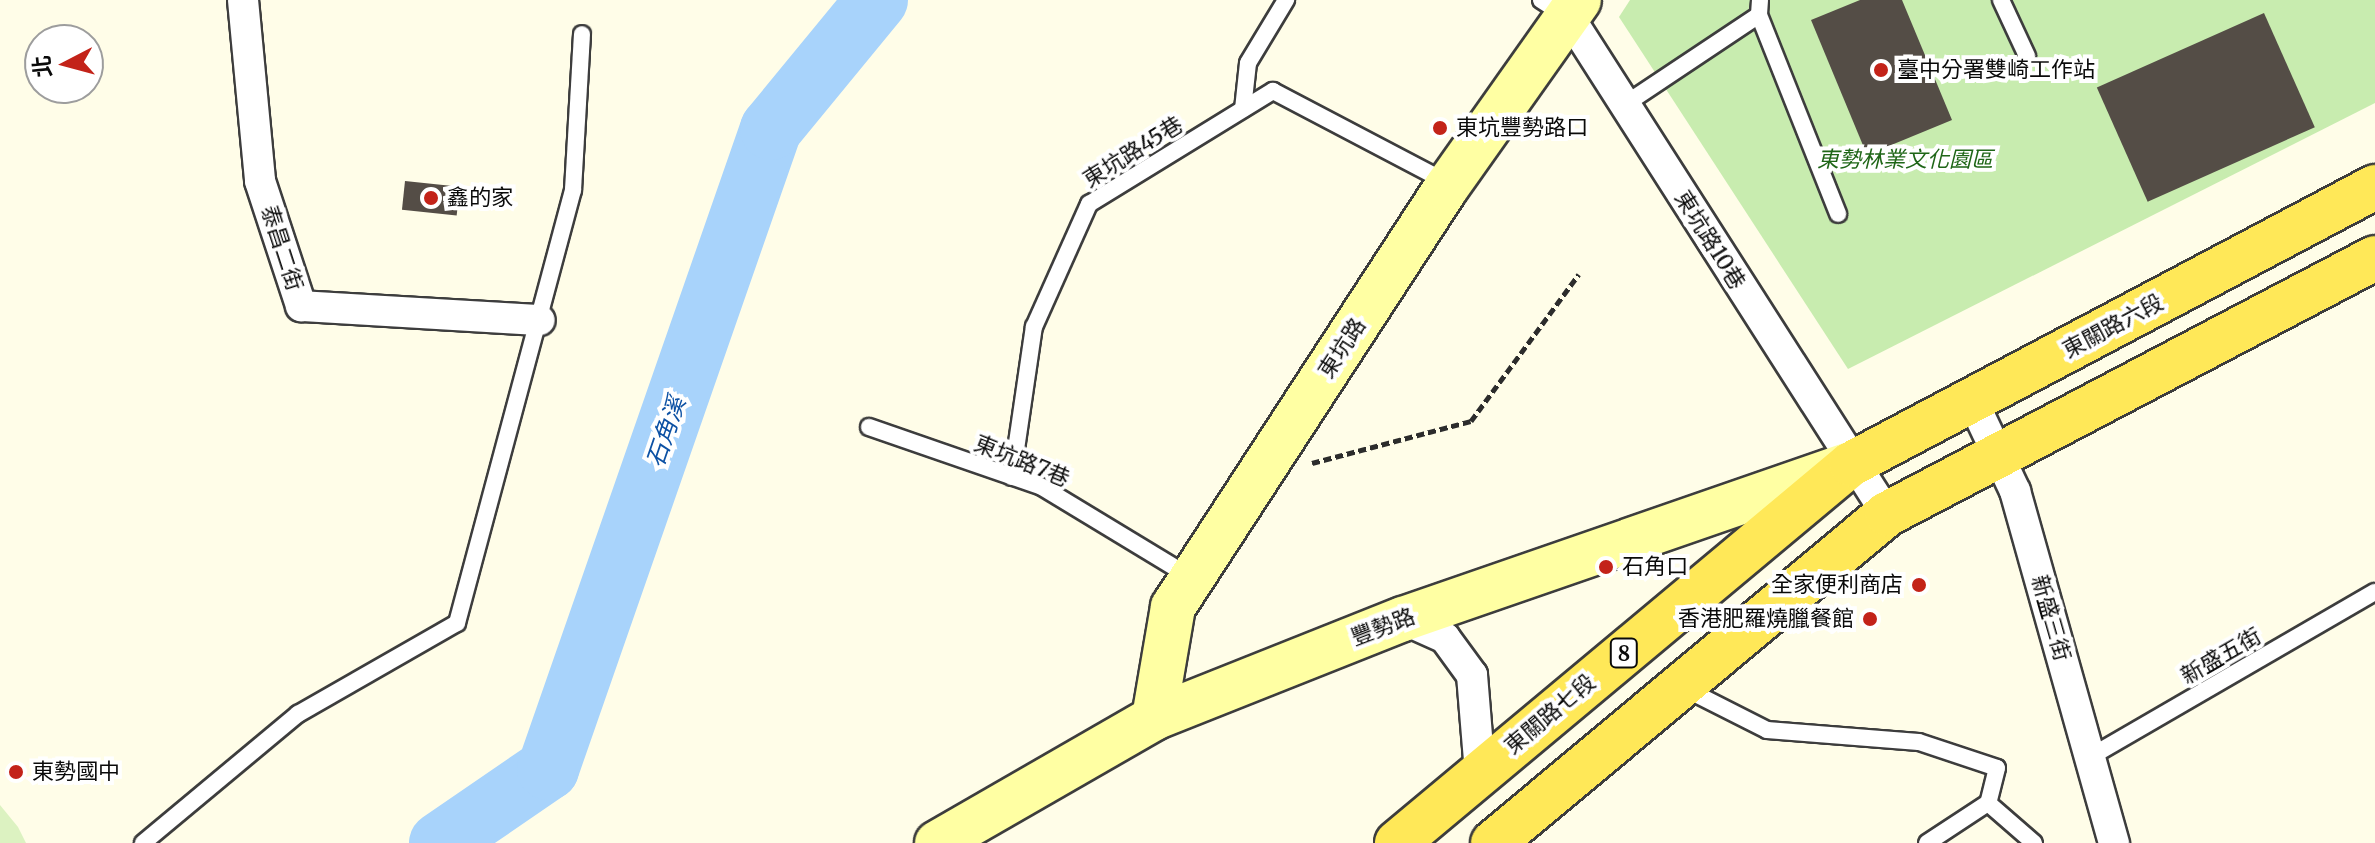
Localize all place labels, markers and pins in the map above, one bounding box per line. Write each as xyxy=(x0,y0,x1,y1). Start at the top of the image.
place label: 臺中分署雙崎工作站 xyxy=(1897,57,2095,83)
marker: 臺中分署雙崎工作站 xyxy=(1872,61,1890,79)
place label: 東坑豐勢路口 xyxy=(1456,115,1588,141)
marker: 東坑豐勢路口 xyxy=(1431,119,1449,137)
place label: 鑫的家 xyxy=(447,185,513,211)
marker: 鑫的家 xyxy=(422,189,440,207)
place label: 石角口 xyxy=(1622,554,1688,580)
marker: 石角口 xyxy=(1597,558,1615,576)
place label: 全家便利商店 xyxy=(1771,572,1903,598)
marker: 全家便利商店 xyxy=(1910,576,1928,594)
place label: 香港肥羅燒臘餐館 xyxy=(1678,606,1854,632)
marker: 香港肥羅燒臘餐館 xyxy=(1861,610,1879,628)
place label: 東勢國中 xyxy=(32,759,120,785)
marker: 東勢國中 xyxy=(7,763,25,781)

